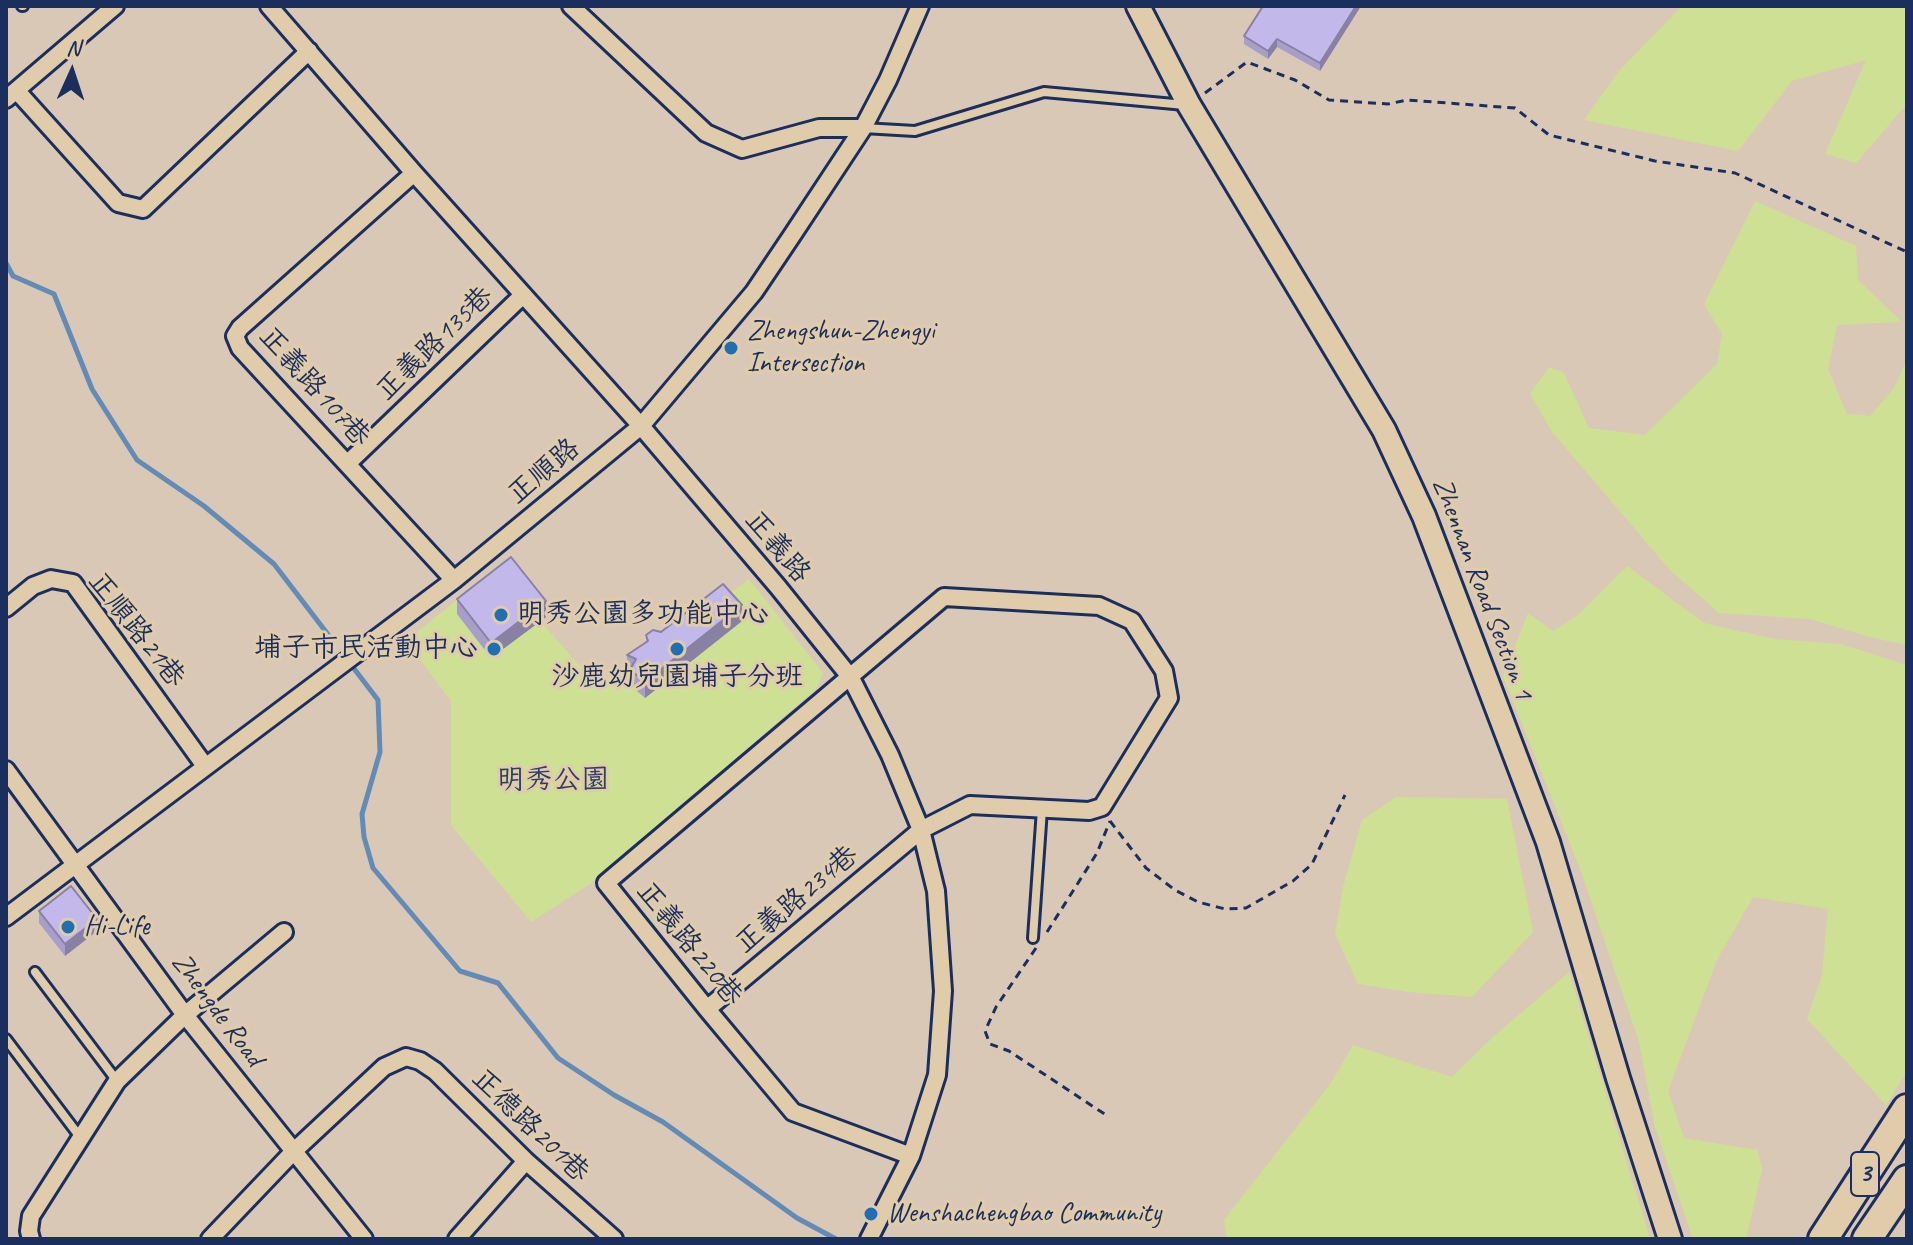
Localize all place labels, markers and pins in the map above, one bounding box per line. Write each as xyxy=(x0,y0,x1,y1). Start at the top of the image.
place label: Zhengshun-Zhengyi Intersection xyxy=(747,315,935,381)
marker: Zhengshun-Zhengyi Intersection xyxy=(722,339,740,357)
place label: 明秀公園多功能中心 xyxy=(517,598,769,632)
marker: 明秀公園多功能中心 xyxy=(492,606,510,624)
place label: 埔子市民活動中心 xyxy=(254,632,478,666)
marker: 埔子市民活動中心 xyxy=(485,640,503,658)
marker: 沙鹿幼兒園埔子分班 xyxy=(668,640,686,658)
place label: 沙鹿幼兒園埔子分班 xyxy=(551,661,803,695)
place label: Hi-Life xyxy=(84,910,149,944)
marker: Hi-Life xyxy=(59,918,77,936)
place label: Wenshachengbao Community xyxy=(887,1197,1161,1231)
marker: Wenshachengbao Community xyxy=(862,1205,880,1223)

